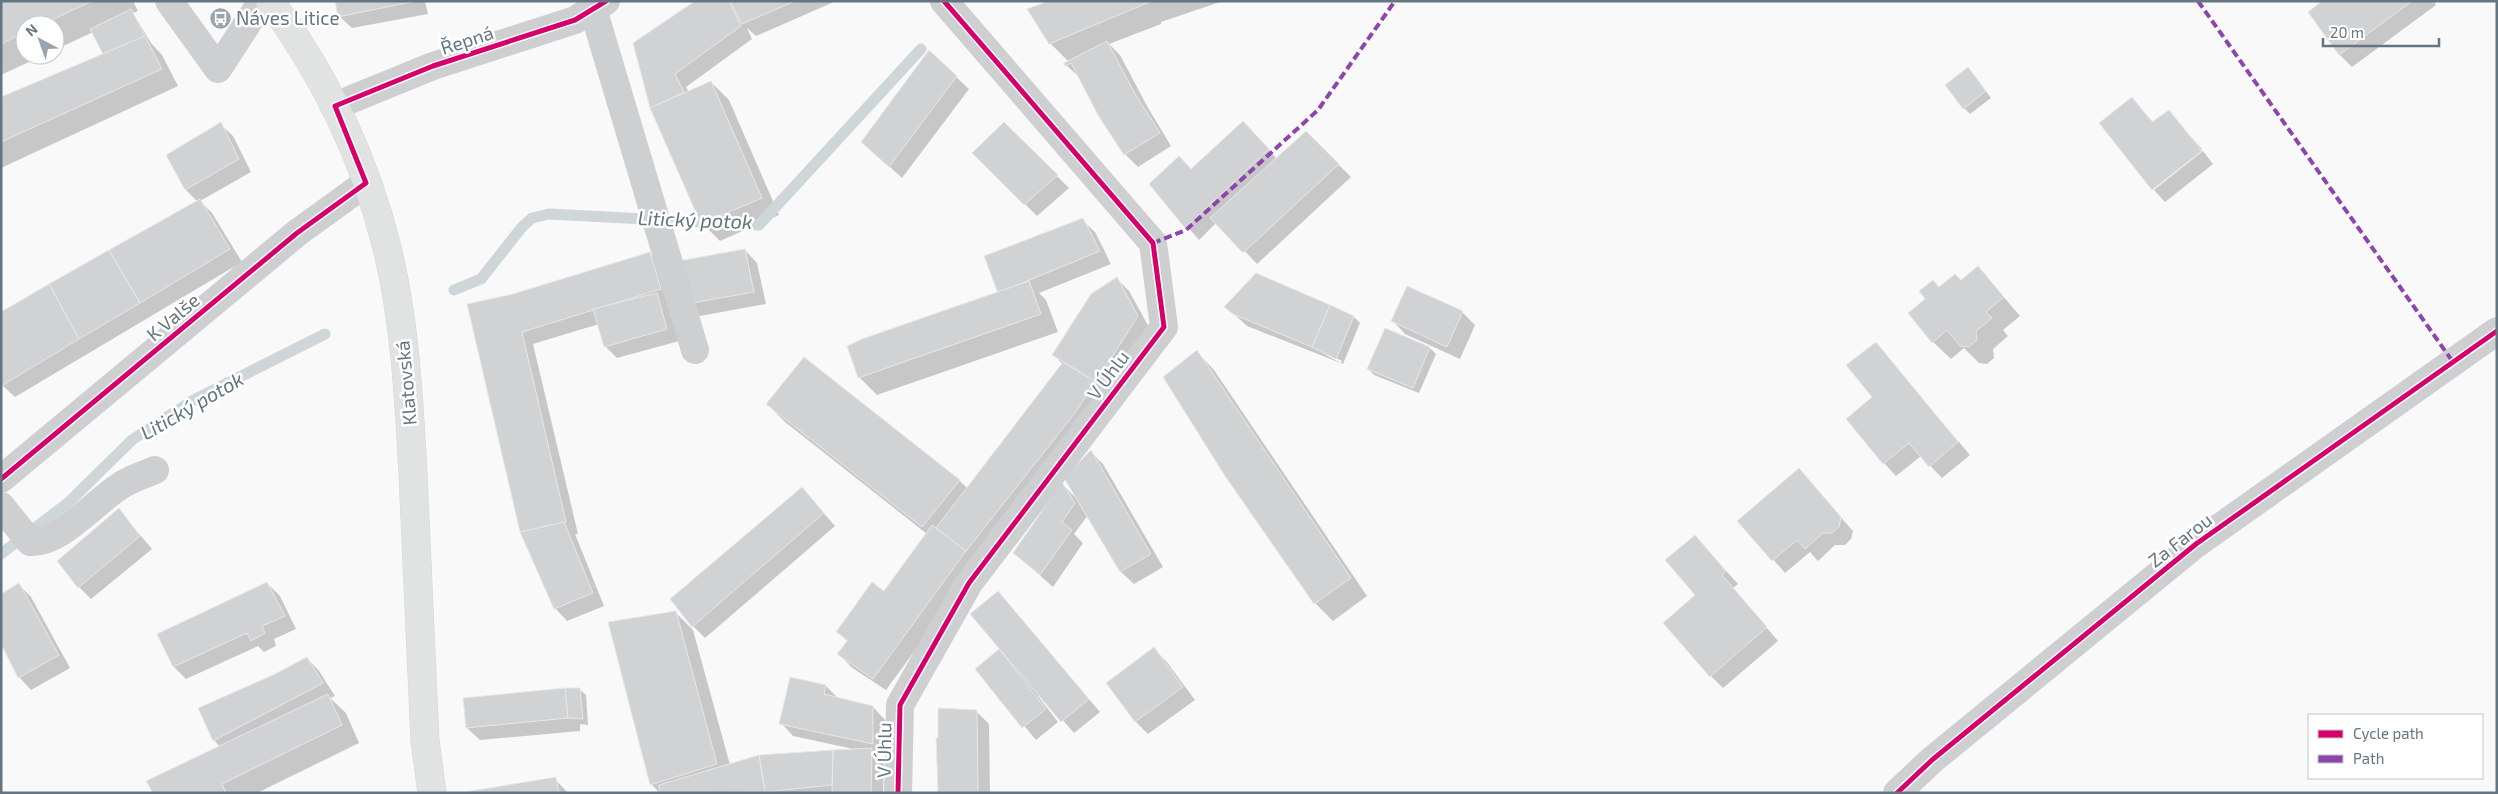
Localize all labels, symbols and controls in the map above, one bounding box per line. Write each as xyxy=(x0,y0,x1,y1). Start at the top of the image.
bus stop icon: Náves Litice xyxy=(208,6,232,30)
place label: Náves Litice xyxy=(236,6,340,29)
north arrow xyxy=(15,15,65,65)
scale bar xyxy=(2323,15,2439,47)
text: N xyxy=(22,20,41,40)
street label: Řepná xyxy=(437,20,496,59)
text: 20 m xyxy=(2330,23,2364,41)
water label: Litický potok xyxy=(637,205,753,234)
street label: K Valše xyxy=(142,288,204,345)
street label: Klatovská xyxy=(390,340,421,426)
street label: V Úhlu xyxy=(1082,346,1133,404)
water label: Litický potok xyxy=(136,366,248,445)
street label: Za Farou xyxy=(2143,508,2216,572)
legend xyxy=(2308,714,2483,779)
street label: V Úhlu xyxy=(872,722,895,778)
text: Cycle path xyxy=(2353,724,2424,742)
text: Path xyxy=(2353,749,2384,767)

